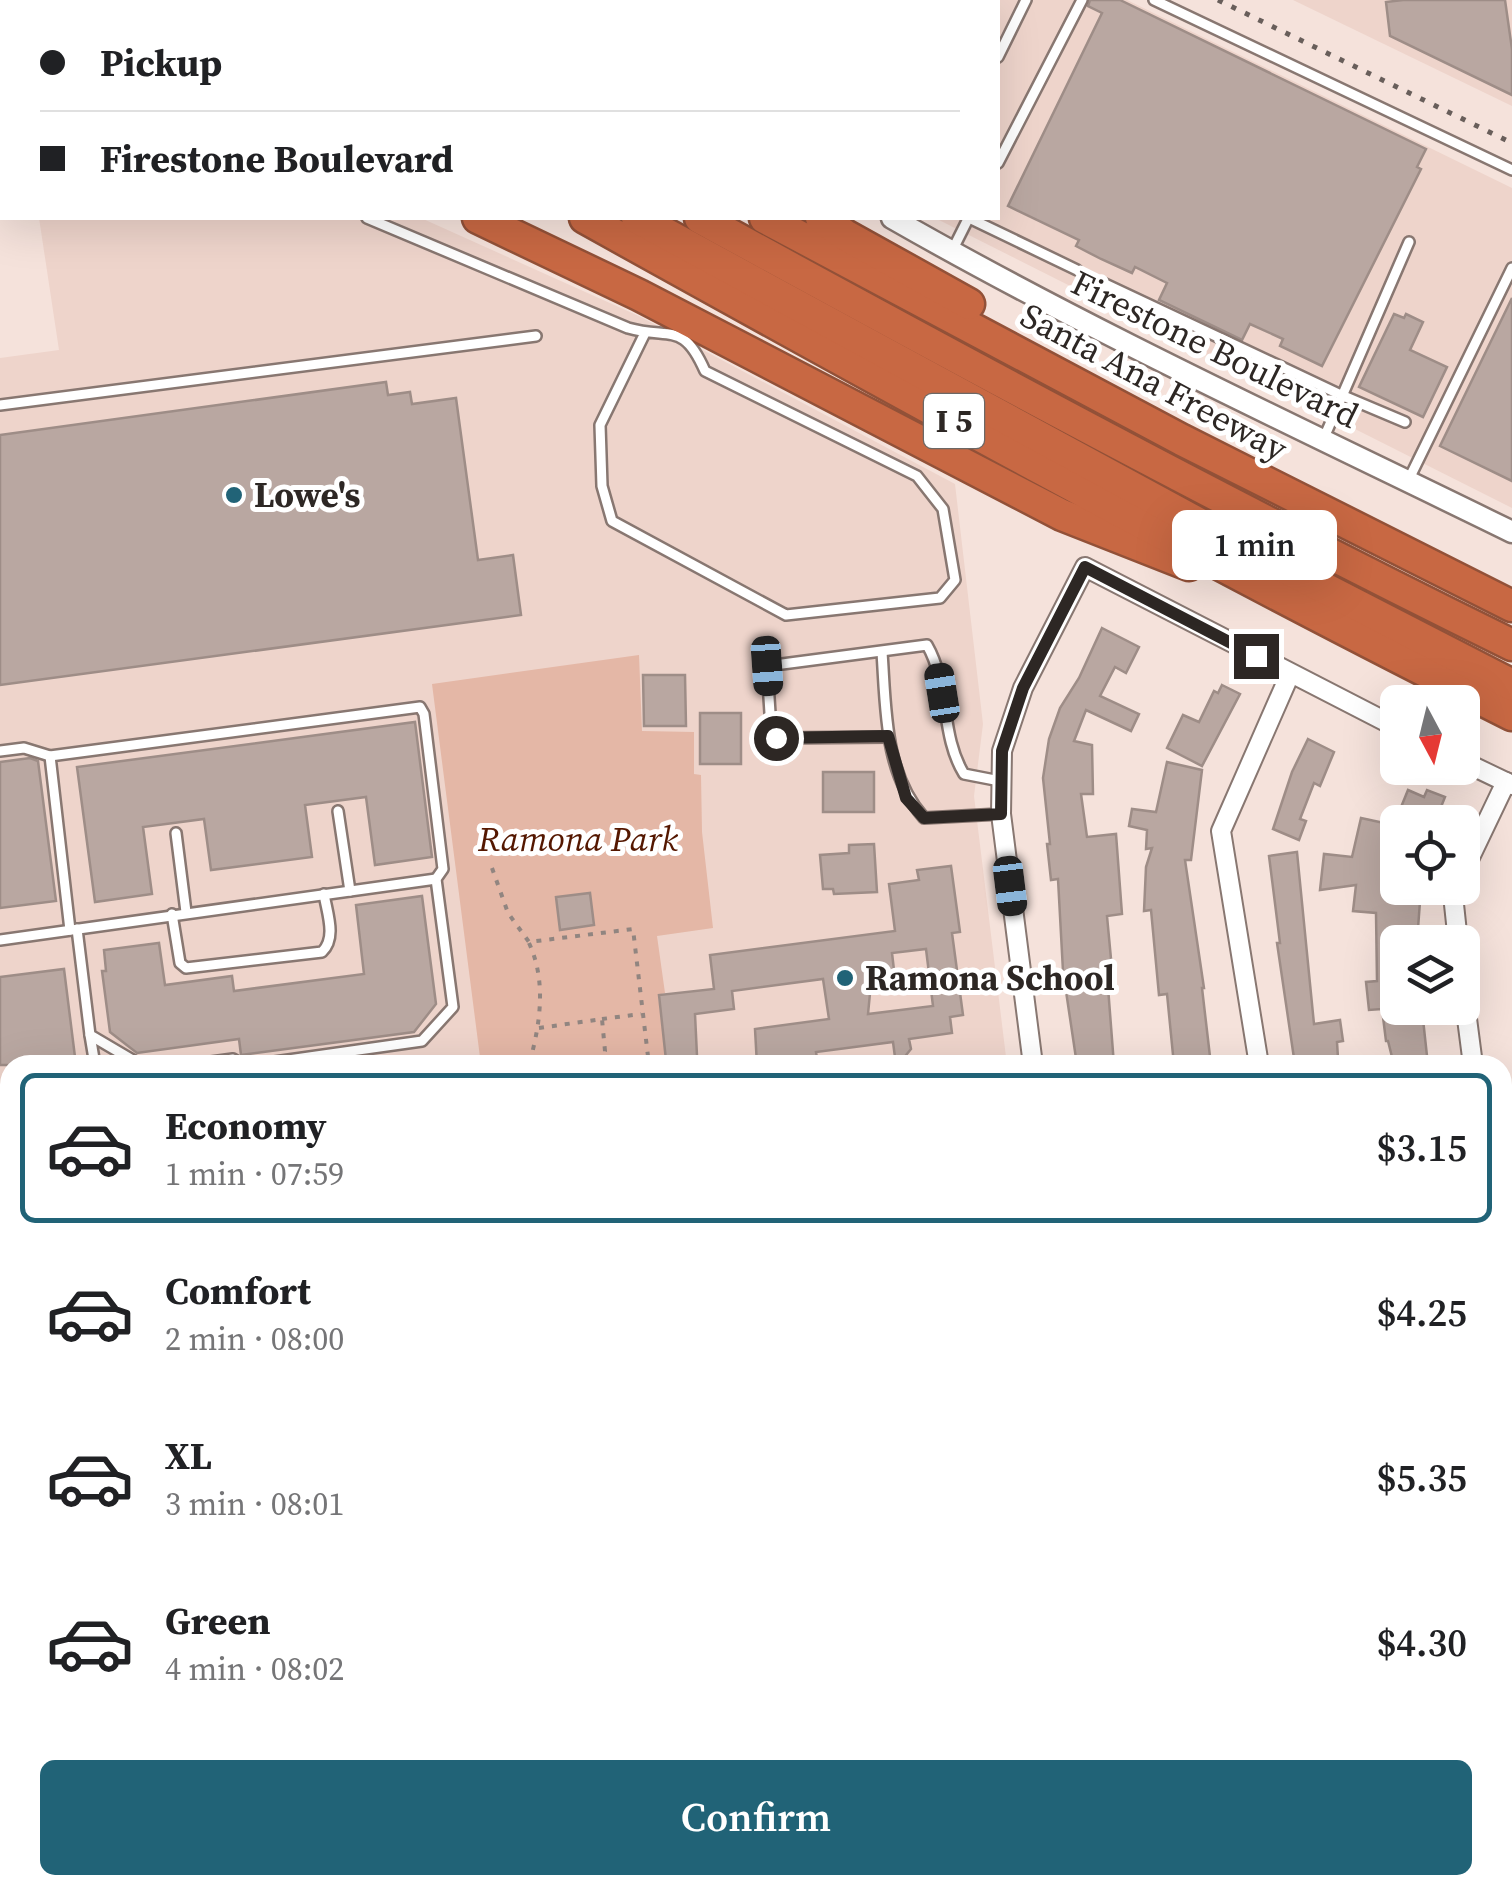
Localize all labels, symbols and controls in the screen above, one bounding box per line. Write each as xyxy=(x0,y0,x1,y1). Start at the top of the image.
text: Pickup xyxy=(100,37,222,89)
text: Firestone Boulevard xyxy=(100,133,454,185)
street label: Firestone Boulevard xyxy=(1063,259,1367,439)
street label: Santa Ana Freeway xyxy=(1012,291,1296,473)
road number: I 5 xyxy=(924,394,984,448)
place label: Lowe's xyxy=(254,471,360,519)
marker: Lowe's xyxy=(223,484,245,506)
callout: 1 min xyxy=(1174,511,1338,581)
text: 1 min xyxy=(1213,523,1296,567)
route end xyxy=(1234,634,1279,679)
car xyxy=(750,635,784,697)
car xyxy=(922,661,962,725)
north arrow xyxy=(1380,685,1480,785)
map controls xyxy=(1380,685,1480,1025)
route start xyxy=(754,716,799,761)
button: locate xyxy=(1380,805,1480,905)
park label: Ramona Park xyxy=(477,815,678,863)
car xyxy=(991,854,1029,918)
button: layers xyxy=(1380,925,1480,1025)
place label: Ramona School xyxy=(865,954,1115,1002)
marker: Ramona School xyxy=(834,967,856,989)
text: Economy xyxy=(165,1100,327,1152)
icon: car xyxy=(45,1103,135,1193)
text: $3.15 xyxy=(1377,1122,1467,1174)
text: 1 min · 07:59 xyxy=(165,1152,344,1196)
text: Comfort xyxy=(165,1265,311,1317)
icon: car xyxy=(45,1268,135,1358)
text: $4.25 xyxy=(1377,1287,1467,1339)
text: 2 min · 08:00 xyxy=(165,1317,344,1361)
text: XL xyxy=(165,1430,212,1482)
icon: car xyxy=(45,1433,135,1523)
text: $5.35 xyxy=(1377,1452,1467,1504)
text: 3 min · 08:01 xyxy=(165,1482,344,1526)
text: Green xyxy=(165,1595,271,1647)
icon: car xyxy=(45,1598,135,1688)
text: $4.30 xyxy=(1377,1617,1467,1669)
text: 4 min · 08:02 xyxy=(165,1647,344,1691)
button: Confirm xyxy=(40,1760,1472,1875)

